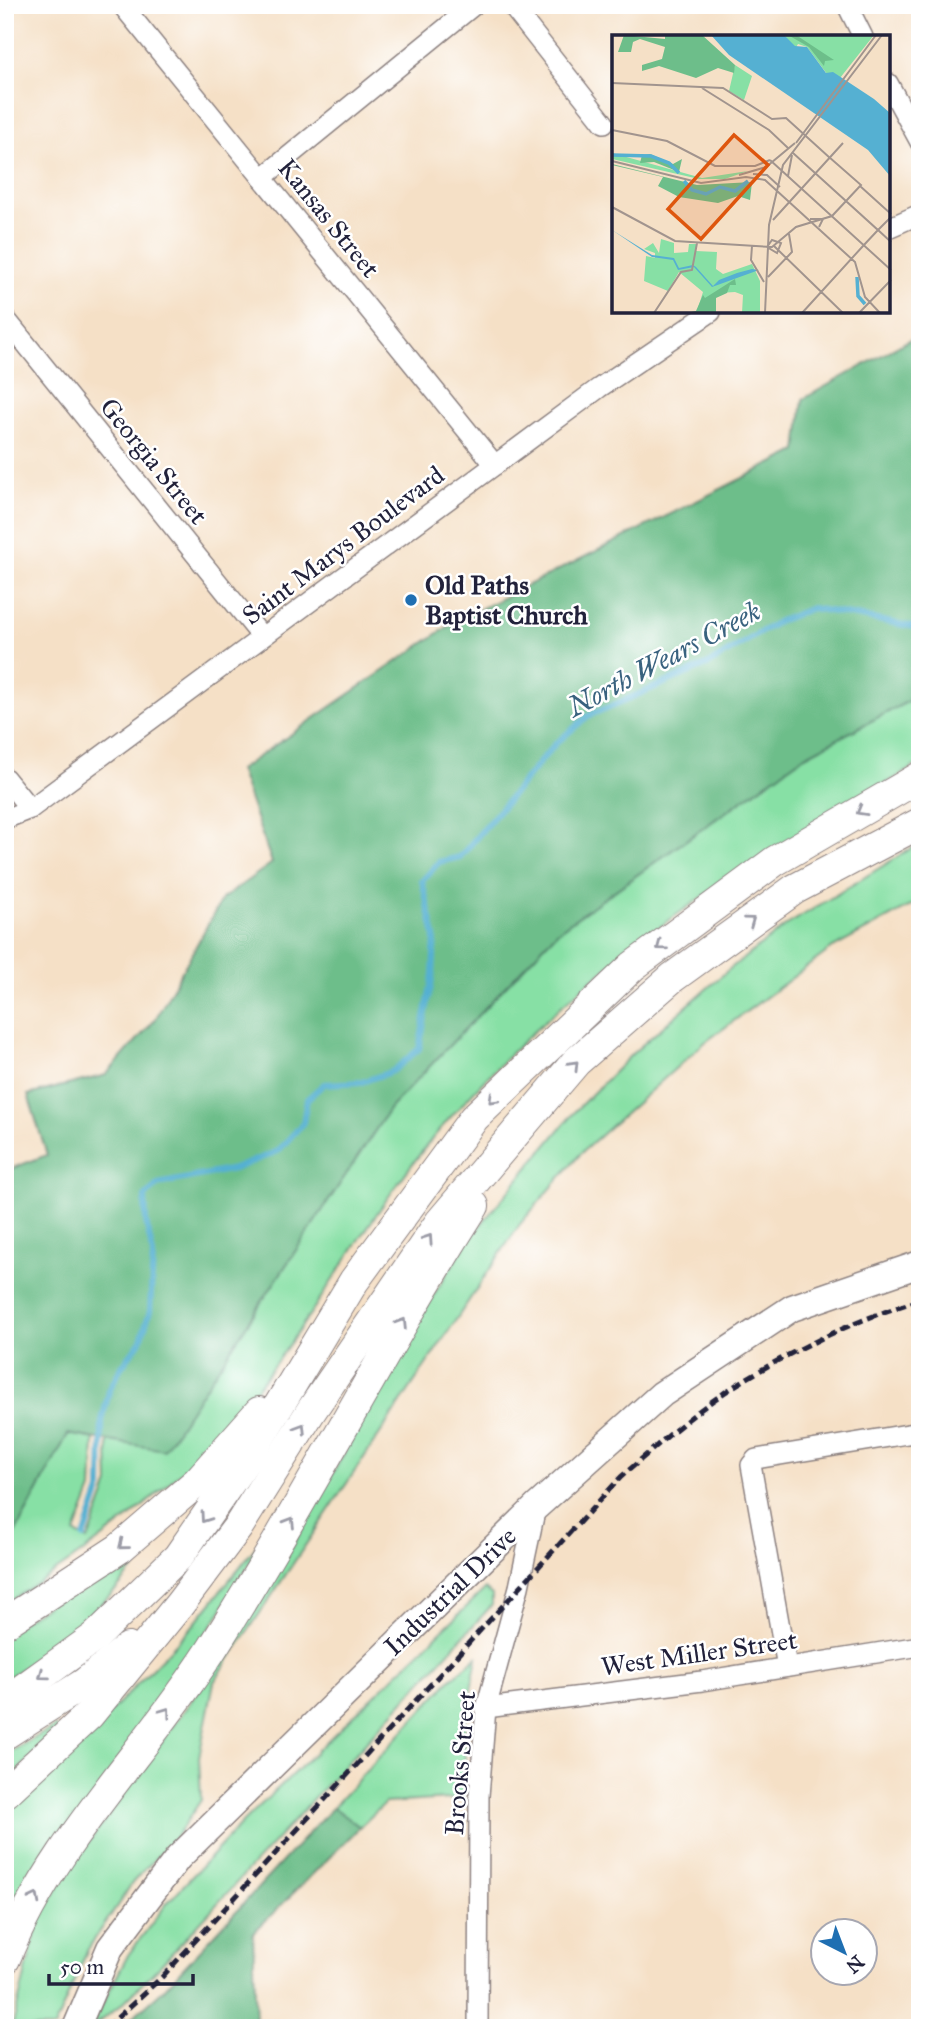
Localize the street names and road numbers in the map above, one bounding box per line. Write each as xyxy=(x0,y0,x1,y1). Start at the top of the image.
street label: Kansas Street xyxy=(271,152,387,284)
street label: Georgia Street xyxy=(93,391,215,531)
street label: Saint Marys Boulevard xyxy=(236,459,450,631)
street label: Industrial Drive xyxy=(377,1520,523,1662)
street label: West Miller Street xyxy=(599,1623,799,1683)
street label: Brooks Street xyxy=(438,1689,482,1837)

